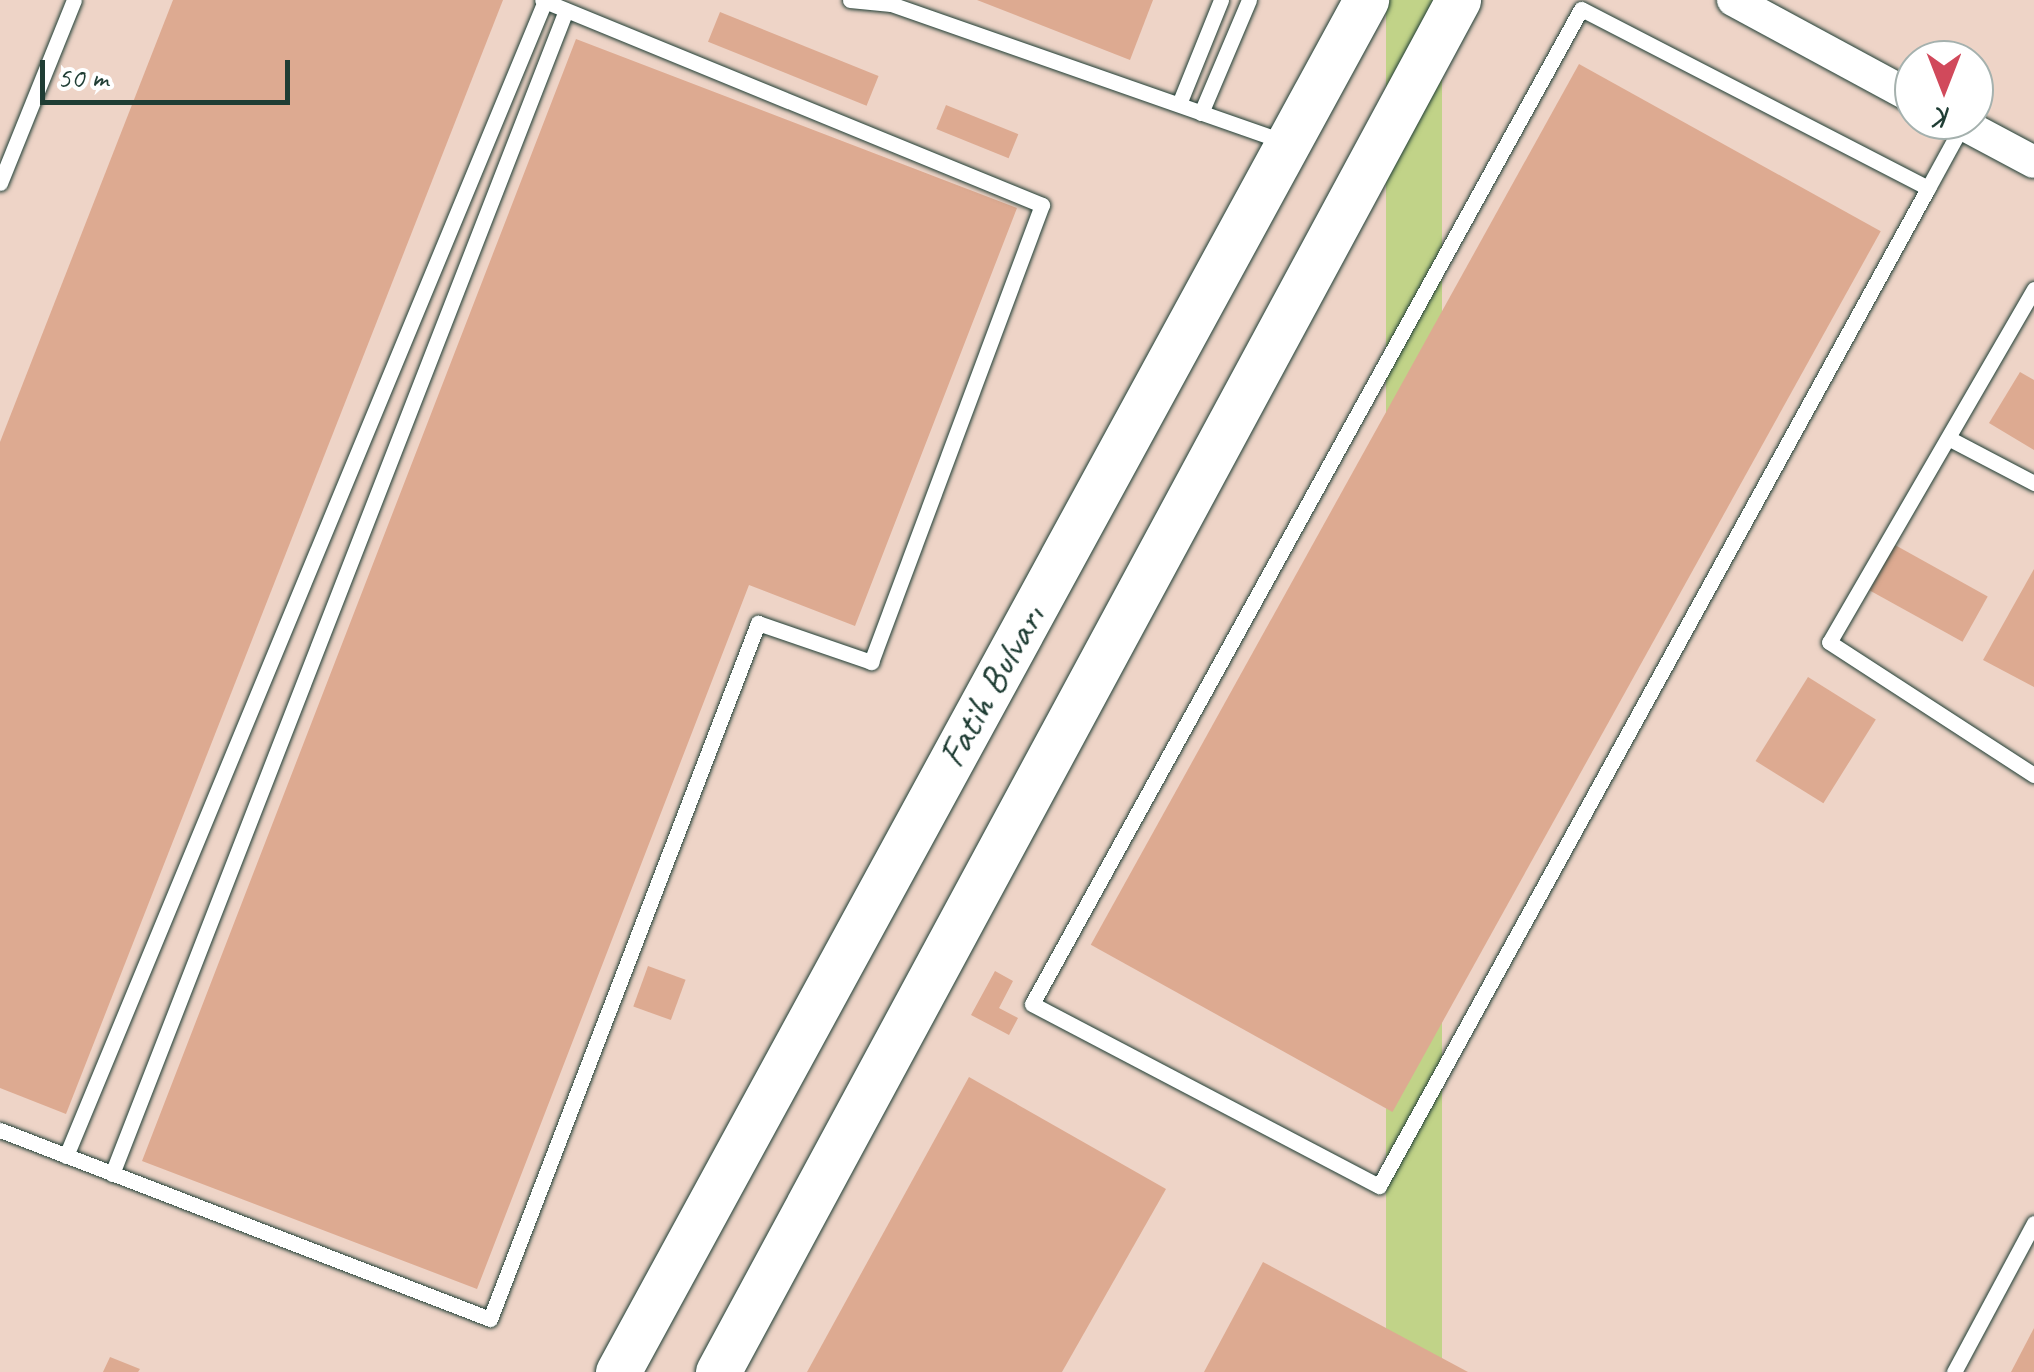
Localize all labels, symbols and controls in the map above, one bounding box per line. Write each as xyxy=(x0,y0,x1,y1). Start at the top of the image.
scale bar xyxy=(45,40,295,102)
north arrow xyxy=(1894,40,1994,140)
text: 50 m xyxy=(57,58,108,96)
text: K xyxy=(1937,101,1951,136)
street label: Fatih Bulvarı xyxy=(927,597,1055,775)

